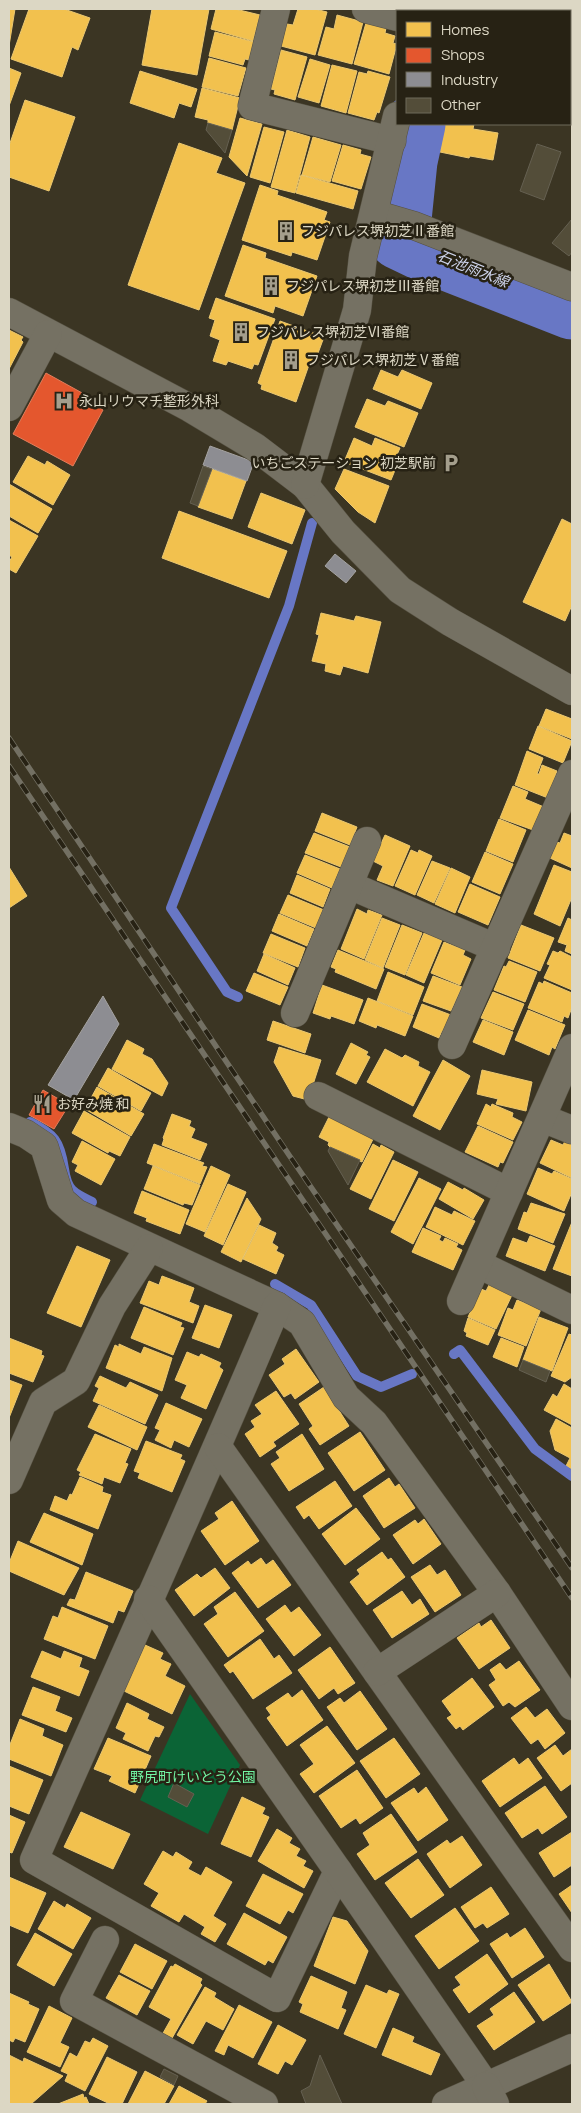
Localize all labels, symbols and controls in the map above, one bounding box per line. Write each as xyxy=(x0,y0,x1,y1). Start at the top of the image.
legend xyxy=(396,10,571,125)
text: Homes xyxy=(441,19,490,40)
text: Shops xyxy=(441,44,485,65)
text: Industry xyxy=(441,69,498,90)
text: Other xyxy=(441,94,482,115)
building icon: フジパレス堺初芝Ⅱ番館 xyxy=(275,220,297,242)
place label: フジパレス堺初芝Ⅱ番館 xyxy=(301,221,454,240)
water label: 石池雨水線 xyxy=(434,245,514,293)
building icon: フジパレス堺初芝Ⅲ番館 xyxy=(260,275,282,297)
place label: フジパレス堺初芝Ⅲ番館 xyxy=(286,276,439,295)
building icon: フジパレス堺初芝Ⅵ番館 xyxy=(230,321,252,343)
place label: フジパレス堺初芝Ⅵ番館 xyxy=(256,322,409,341)
building icon: フジパレス堺初芝Ⅴ番館 xyxy=(280,349,302,371)
place label: フジパレス堺初芝Ⅴ番館 xyxy=(306,350,459,369)
hospital icon: 永山リウマチ整形外科 xyxy=(53,390,75,412)
place label: 永山リウマチ整形外科 xyxy=(79,391,219,410)
parking icon: いちごステーション 初芝駅前 xyxy=(440,452,462,474)
place label: いちごステーション 初芝駅前 xyxy=(251,453,436,472)
restaurant icon: お好み焼 和 xyxy=(31,1093,53,1115)
place label: お好み焼 和 xyxy=(57,1094,130,1113)
park label: 野尻町けいとう公園 xyxy=(130,1767,256,1786)

